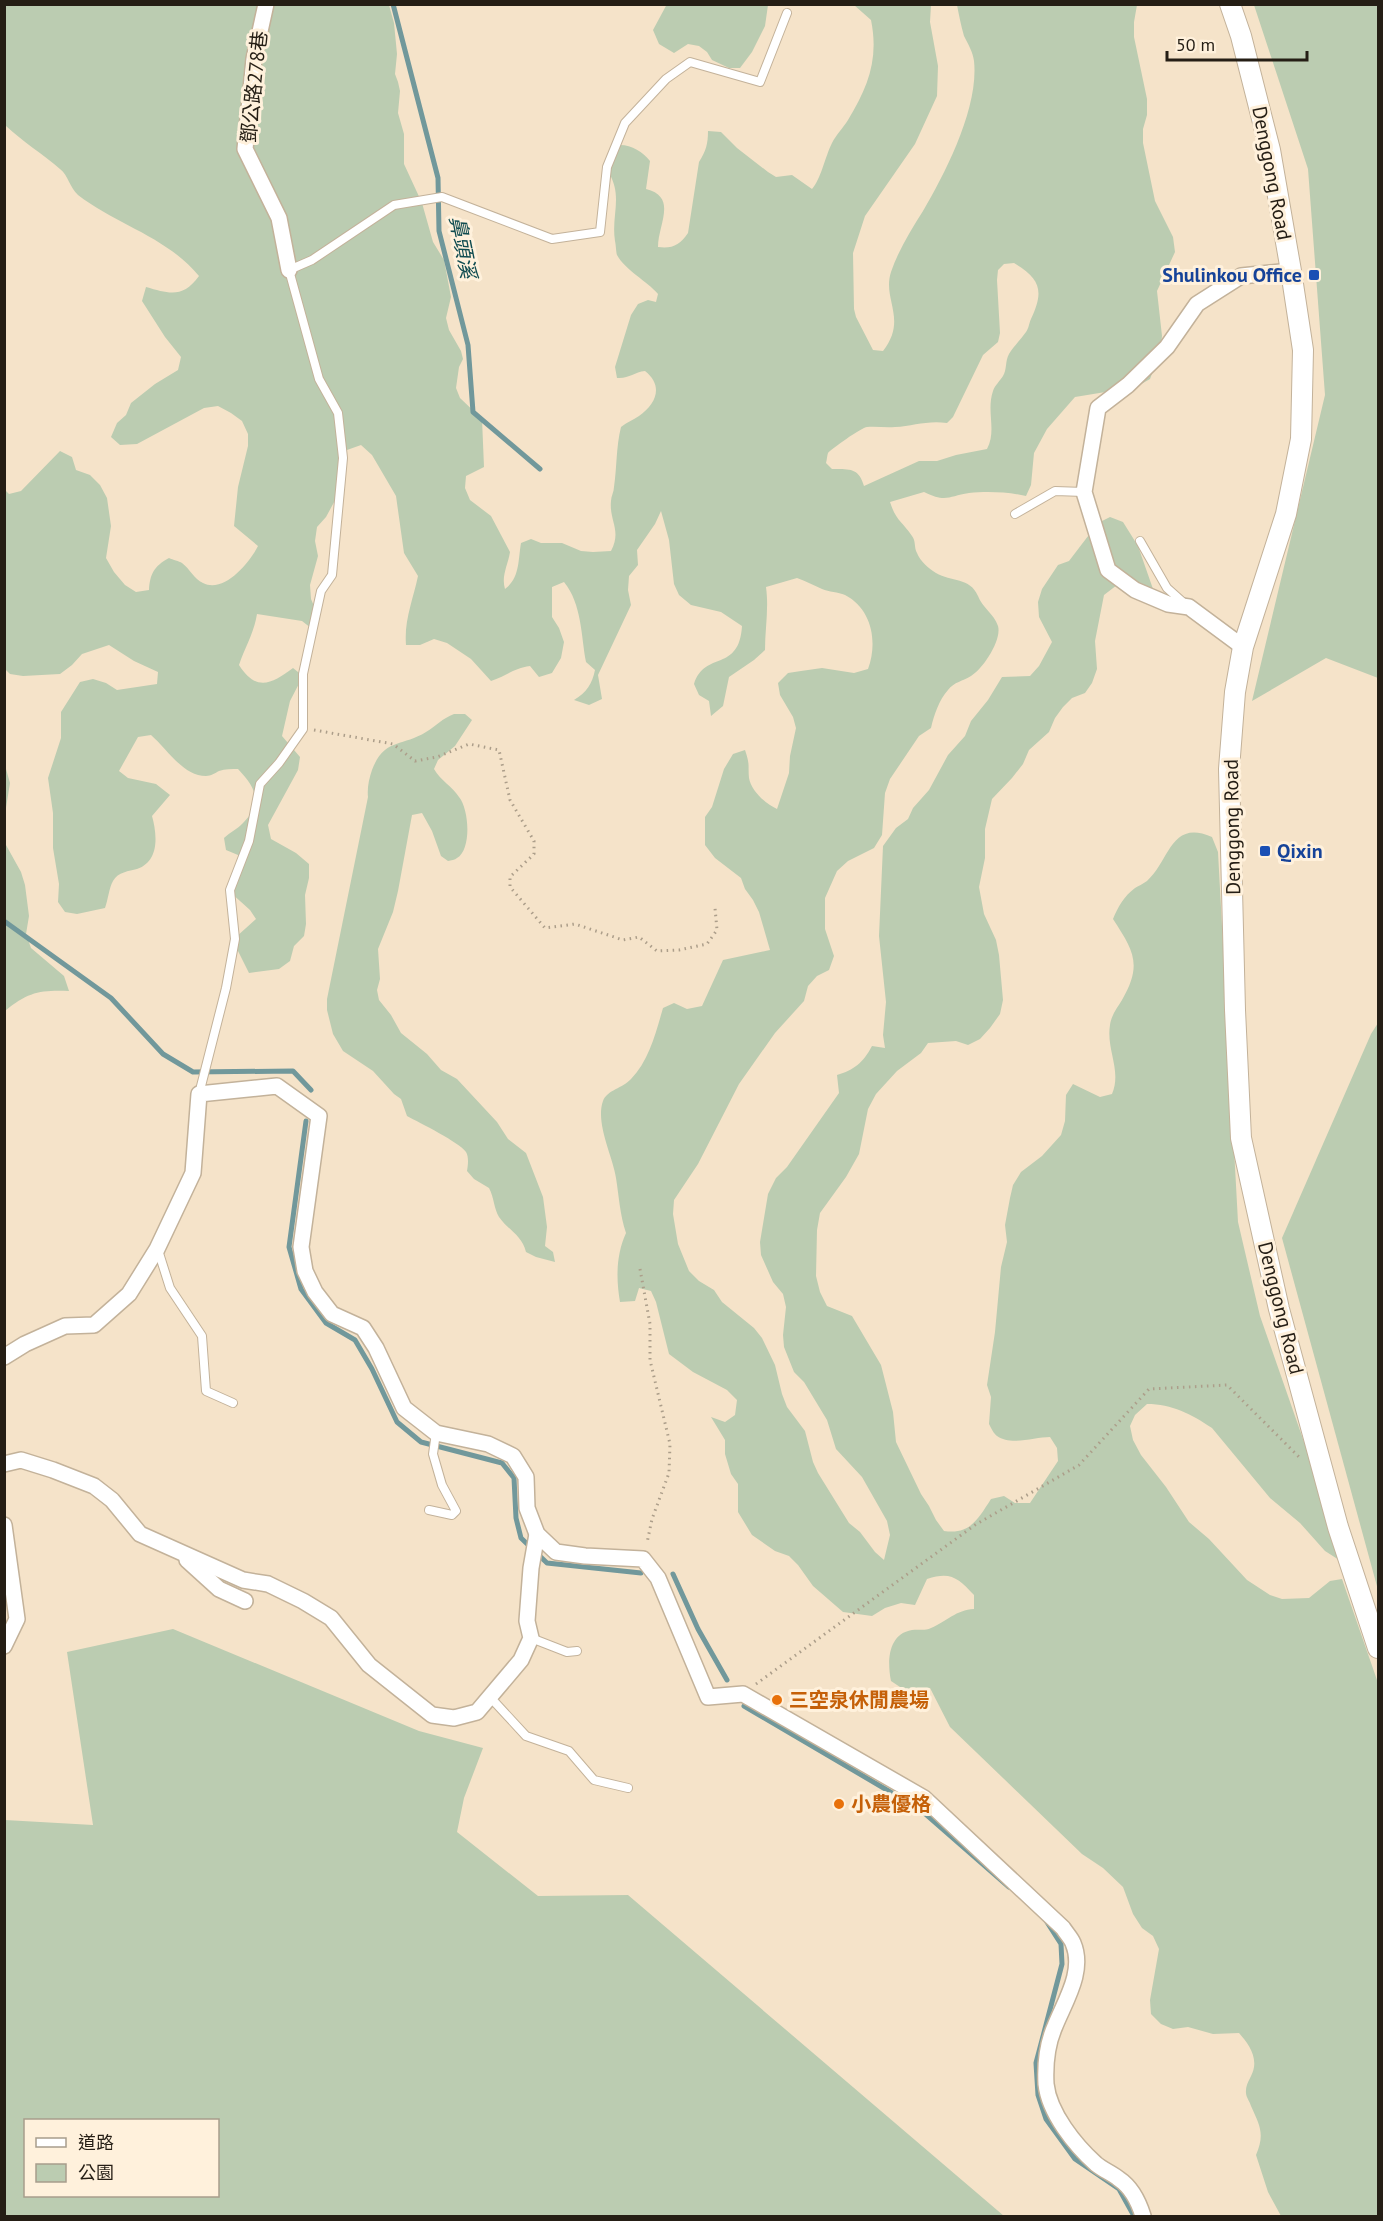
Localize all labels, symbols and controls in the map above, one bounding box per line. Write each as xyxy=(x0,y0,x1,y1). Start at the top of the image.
scale bar xyxy=(1167,24,1306,62)
street label: 鄧公路278巷 xyxy=(235,30,273,144)
text: 50 m xyxy=(1176,33,1215,56)
street label: Denggong Road xyxy=(1246,104,1298,242)
water label: 鼻頭溪 xyxy=(444,214,483,283)
place label: Shulinkou Office xyxy=(1162,262,1302,288)
marker: Shulinkou Office xyxy=(1307,268,1321,282)
street label: Denggong Road xyxy=(1218,759,1246,895)
place label: Qixin xyxy=(1277,838,1323,864)
marker: Qixin xyxy=(1258,844,1272,858)
street label: Denggong Road xyxy=(1252,1239,1310,1377)
place label: 三空泉休閒農場 xyxy=(789,1687,929,1713)
marker: 三空泉休閒農場 xyxy=(770,1693,784,1707)
place label: 小農優格 xyxy=(851,1791,931,1817)
marker: 小農優格 xyxy=(832,1797,846,1811)
legend xyxy=(24,2119,219,2197)
text: 道路 xyxy=(78,2131,114,2154)
text: 公園 xyxy=(78,2161,114,2184)

